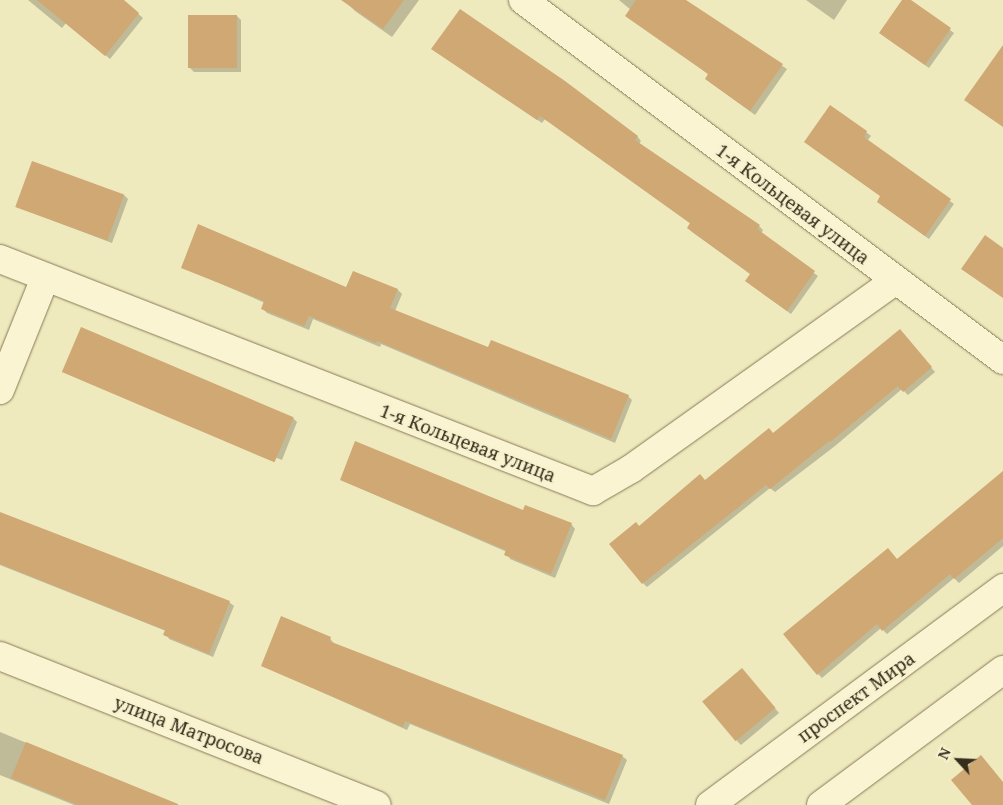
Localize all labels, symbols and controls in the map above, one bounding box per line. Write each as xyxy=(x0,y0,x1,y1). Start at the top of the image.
street label: 1-я Кольцевая улица xyxy=(712,139,874,269)
street label: 1-я Кольцевая улица xyxy=(377,399,559,487)
street label: проспект Мира xyxy=(793,647,919,747)
street label: улица Матросова xyxy=(111,692,267,768)
north arrow xyxy=(933,735,983,785)
text: N xyxy=(933,744,955,762)

